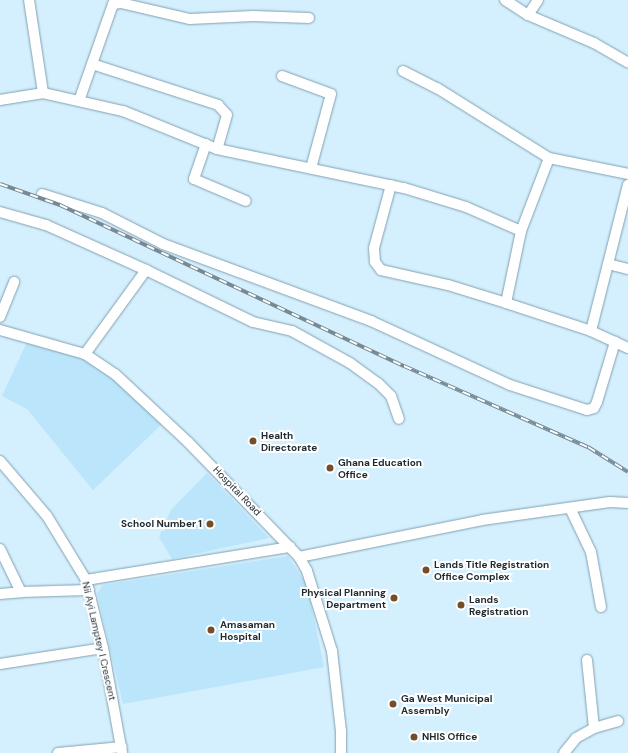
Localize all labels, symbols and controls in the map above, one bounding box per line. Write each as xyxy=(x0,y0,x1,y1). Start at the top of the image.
place label: Health Directorate xyxy=(261,429,317,452)
marker: Health Directorate xyxy=(248,436,258,446)
place label: Ghana Education Office xyxy=(338,456,422,480)
marker: Ghana Education Office xyxy=(325,463,335,473)
street label: Hospital Road xyxy=(210,464,264,518)
place label: School Number 1 xyxy=(121,518,202,530)
marker: School Number 1 xyxy=(205,519,215,529)
place label: Lands Title Registration Office Complex xyxy=(434,558,549,582)
marker: Lands Title Registration Office Complex xyxy=(421,565,431,575)
street label: Nii Ayi Lamptey I Crescent xyxy=(79,580,119,702)
place label: Physical Planning Department xyxy=(301,586,386,610)
marker: Physical Planning Department xyxy=(389,593,399,603)
place label: Lands Registration xyxy=(469,593,528,616)
marker: Lands Registration xyxy=(456,600,466,610)
place label: Amasaman Hospital xyxy=(220,618,275,642)
marker: Amasaman Hospital xyxy=(205,624,217,636)
place label: Ga West Municipal Assembly xyxy=(401,692,492,716)
marker: Ga West Municipal Assembly xyxy=(388,699,398,709)
place label: NHIS Office xyxy=(422,731,477,743)
marker: NHIS Office xyxy=(409,732,419,742)

